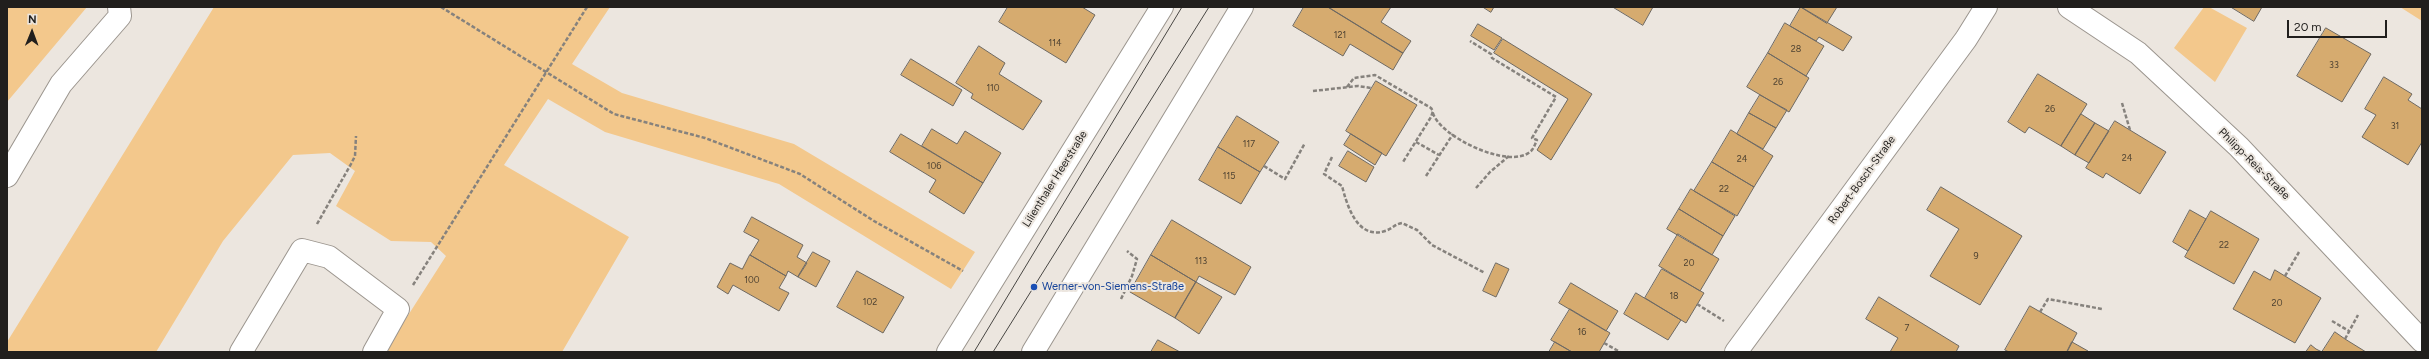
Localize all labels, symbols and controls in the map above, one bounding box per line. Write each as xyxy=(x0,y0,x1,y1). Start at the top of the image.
north arrow xyxy=(12,12,52,52)
scale bar xyxy=(2289,12,2389,38)
text: N xyxy=(28,13,37,26)
text: 20 m xyxy=(2294,20,2322,34)
house number: 121 xyxy=(1334,30,1346,40)
house number: 114 xyxy=(1048,38,1062,48)
house number: 28 xyxy=(1791,44,1801,54)
house number: 33 xyxy=(2329,60,2339,70)
house number: 26 xyxy=(1773,77,1783,87)
house number: 110 xyxy=(986,83,1000,93)
house number: 26 xyxy=(2045,104,2055,114)
house number: 31 xyxy=(2391,121,2399,131)
street label: Philipp-Reis-Straße xyxy=(2216,126,2292,202)
street label: Lilienthaler Heerstraße xyxy=(1020,128,1090,230)
street label: Robert-Bosch-Straße xyxy=(1826,133,1898,227)
house number: 117 xyxy=(1243,139,1255,149)
house number: 24 xyxy=(2122,153,2132,163)
house number: 24 xyxy=(1737,154,1747,164)
house number: 106 xyxy=(927,161,941,171)
house number: 115 xyxy=(1223,171,1235,181)
house number: 22 xyxy=(1719,184,1729,194)
house number: 22 xyxy=(2219,240,2229,250)
house number: 9 xyxy=(1973,251,1979,261)
house number: 113 xyxy=(1195,256,1207,266)
house number: 20 xyxy=(1684,258,1694,268)
house number: 100 xyxy=(744,275,760,285)
place label: Werner-von-Siemens-Straße xyxy=(1042,280,1184,294)
marker: Werner-von-Siemens-Straße xyxy=(1029,282,1039,292)
house number: 18 xyxy=(1669,291,1679,301)
house number: 102 xyxy=(863,297,877,307)
house number: 20 xyxy=(2272,298,2282,308)
house number: 7 xyxy=(1905,323,1909,333)
house number: 16 xyxy=(1578,327,1586,337)

